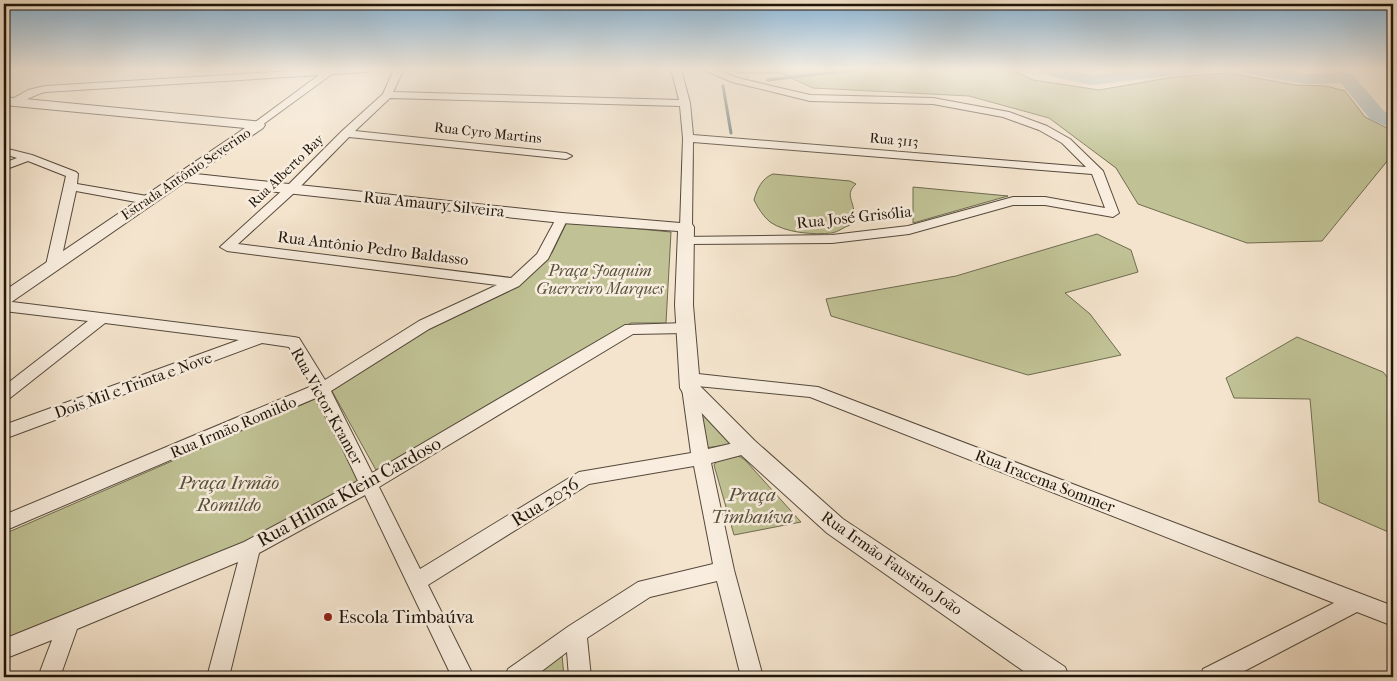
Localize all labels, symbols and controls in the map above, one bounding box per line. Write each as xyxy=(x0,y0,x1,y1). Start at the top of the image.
street label: Rua Cyro Martins xyxy=(433,119,543,147)
street label: Estrada Antônio Severino xyxy=(118,124,254,224)
street label: Rua 3113 xyxy=(869,129,919,151)
street label: Rua Alberto Bay xyxy=(245,130,328,211)
street label: Rua Amaury Silveira xyxy=(363,187,506,221)
street label: Rua José Grisólia xyxy=(796,201,913,232)
street label: Rua Antônio Pedro Baldasso xyxy=(276,227,470,269)
park label: Praça Joaquim Guerreiro Marques xyxy=(536,261,665,298)
street label: Rua Victor Kramer xyxy=(287,344,367,468)
street label: Dois Mil e Trinta e Nove xyxy=(52,348,215,422)
street label: Rua Irmão Romildo xyxy=(167,392,299,462)
street label: Rua Hilma Klein Cardoso xyxy=(253,432,445,552)
street label: Rua Iracema Sommer xyxy=(972,446,1118,517)
park label: Praça Irmão Romildo xyxy=(178,472,279,516)
street label: Rua 2036 xyxy=(507,472,583,531)
park label: Praça Timbaúva xyxy=(711,484,793,528)
street label: Rua Irmão Faustino João xyxy=(818,507,966,619)
place label: Escola Timbaúva xyxy=(338,606,474,628)
marker: Escola Timbaúva xyxy=(322,611,334,623)

